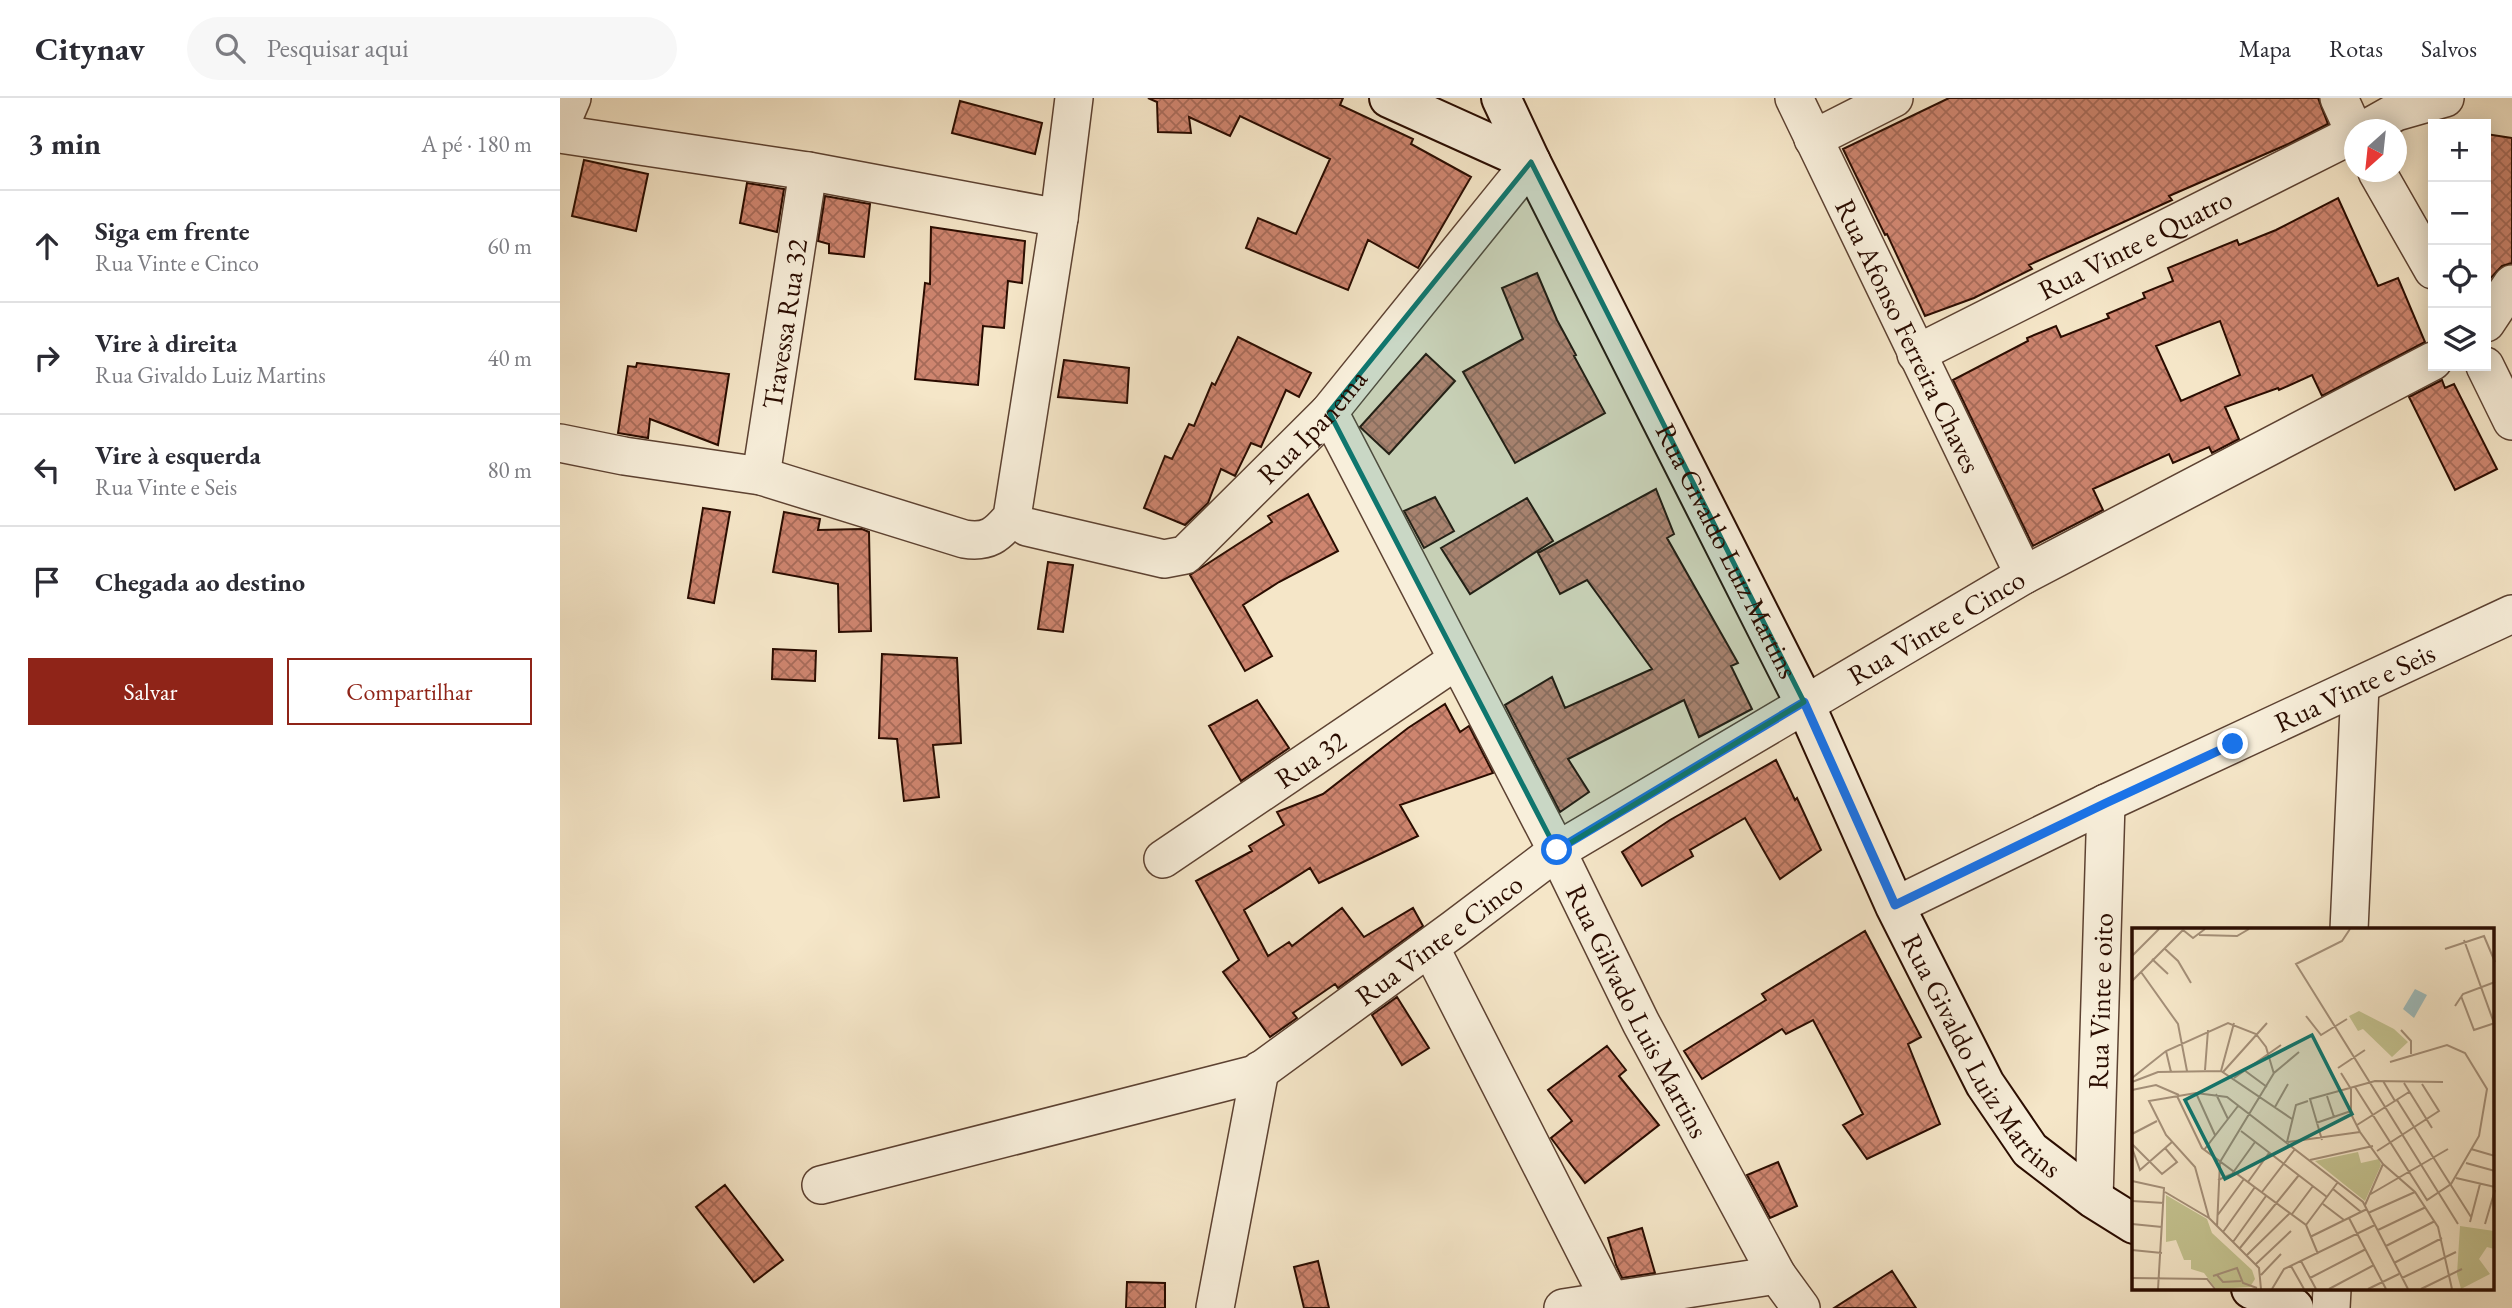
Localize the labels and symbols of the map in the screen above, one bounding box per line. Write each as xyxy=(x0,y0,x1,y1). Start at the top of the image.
north arrow xyxy=(2344,119,2407,182)
street label: Rua Vinte e Quatro xyxy=(2032,180,2238,308)
street label: Rua Afonso Ferreira Chaves xyxy=(1827,193,1990,479)
street label: Travessa Rua 32 xyxy=(754,236,815,411)
street label: Rua Ipanema xyxy=(1249,361,1375,491)
street label: Rua Givaldo Luiz Martins xyxy=(1648,417,1807,684)
street label: Rua Vinte e Cinco xyxy=(1841,561,2031,693)
street label: Rua Vinte e Seis xyxy=(2268,634,2441,740)
street label: Rua 32 xyxy=(1268,722,1353,796)
route end xyxy=(2217,728,2248,759)
route start xyxy=(1541,834,1572,865)
street label: Rua Vinte e Cinco xyxy=(1348,865,1530,1013)
street label: Rua Gilvado Luis Martins xyxy=(1558,879,1718,1144)
street label: Rua Vinte e oito xyxy=(2079,912,2121,1090)
street label: Rua Givaldo Luiz Martins xyxy=(1894,928,2069,1186)
inset map xyxy=(2132,928,2494,1290)

